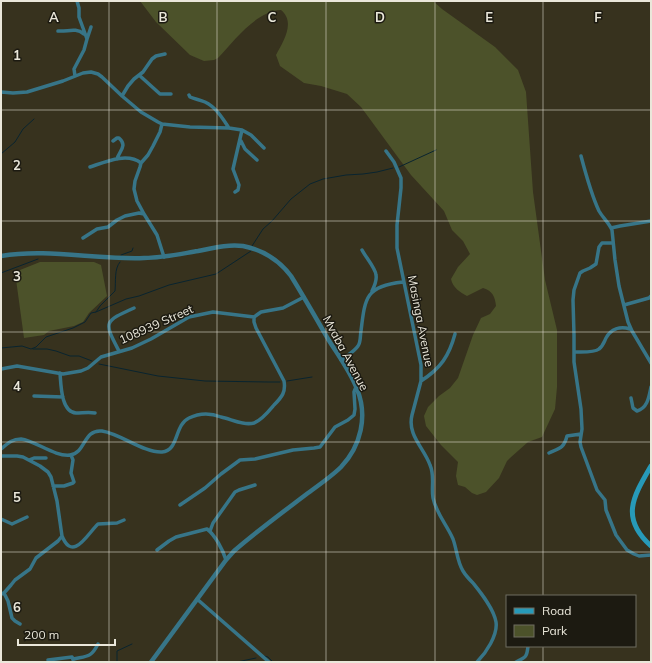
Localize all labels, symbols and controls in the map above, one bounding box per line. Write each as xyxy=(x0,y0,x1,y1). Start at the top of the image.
text: A xyxy=(49,9,59,25)
text: B xyxy=(159,9,168,25)
text: C xyxy=(268,9,277,25)
text: D xyxy=(375,9,385,25)
text: E xyxy=(485,9,493,25)
text: F xyxy=(594,9,602,25)
text: 1 xyxy=(13,47,21,63)
text: 2 xyxy=(13,157,21,173)
text: 3 xyxy=(13,268,21,284)
street label: Masinga Avenue xyxy=(405,274,437,368)
street label: 108939 Street xyxy=(117,301,195,347)
street label: Mvaba Avenue xyxy=(320,313,372,393)
text: 4 xyxy=(13,378,21,394)
text: 5 xyxy=(13,489,21,505)
legend xyxy=(506,595,636,647)
text: 6 xyxy=(13,599,21,615)
text: Road xyxy=(542,603,571,618)
scale bar xyxy=(18,621,115,647)
text: Park xyxy=(542,623,568,638)
text: 200 m xyxy=(24,627,59,642)

